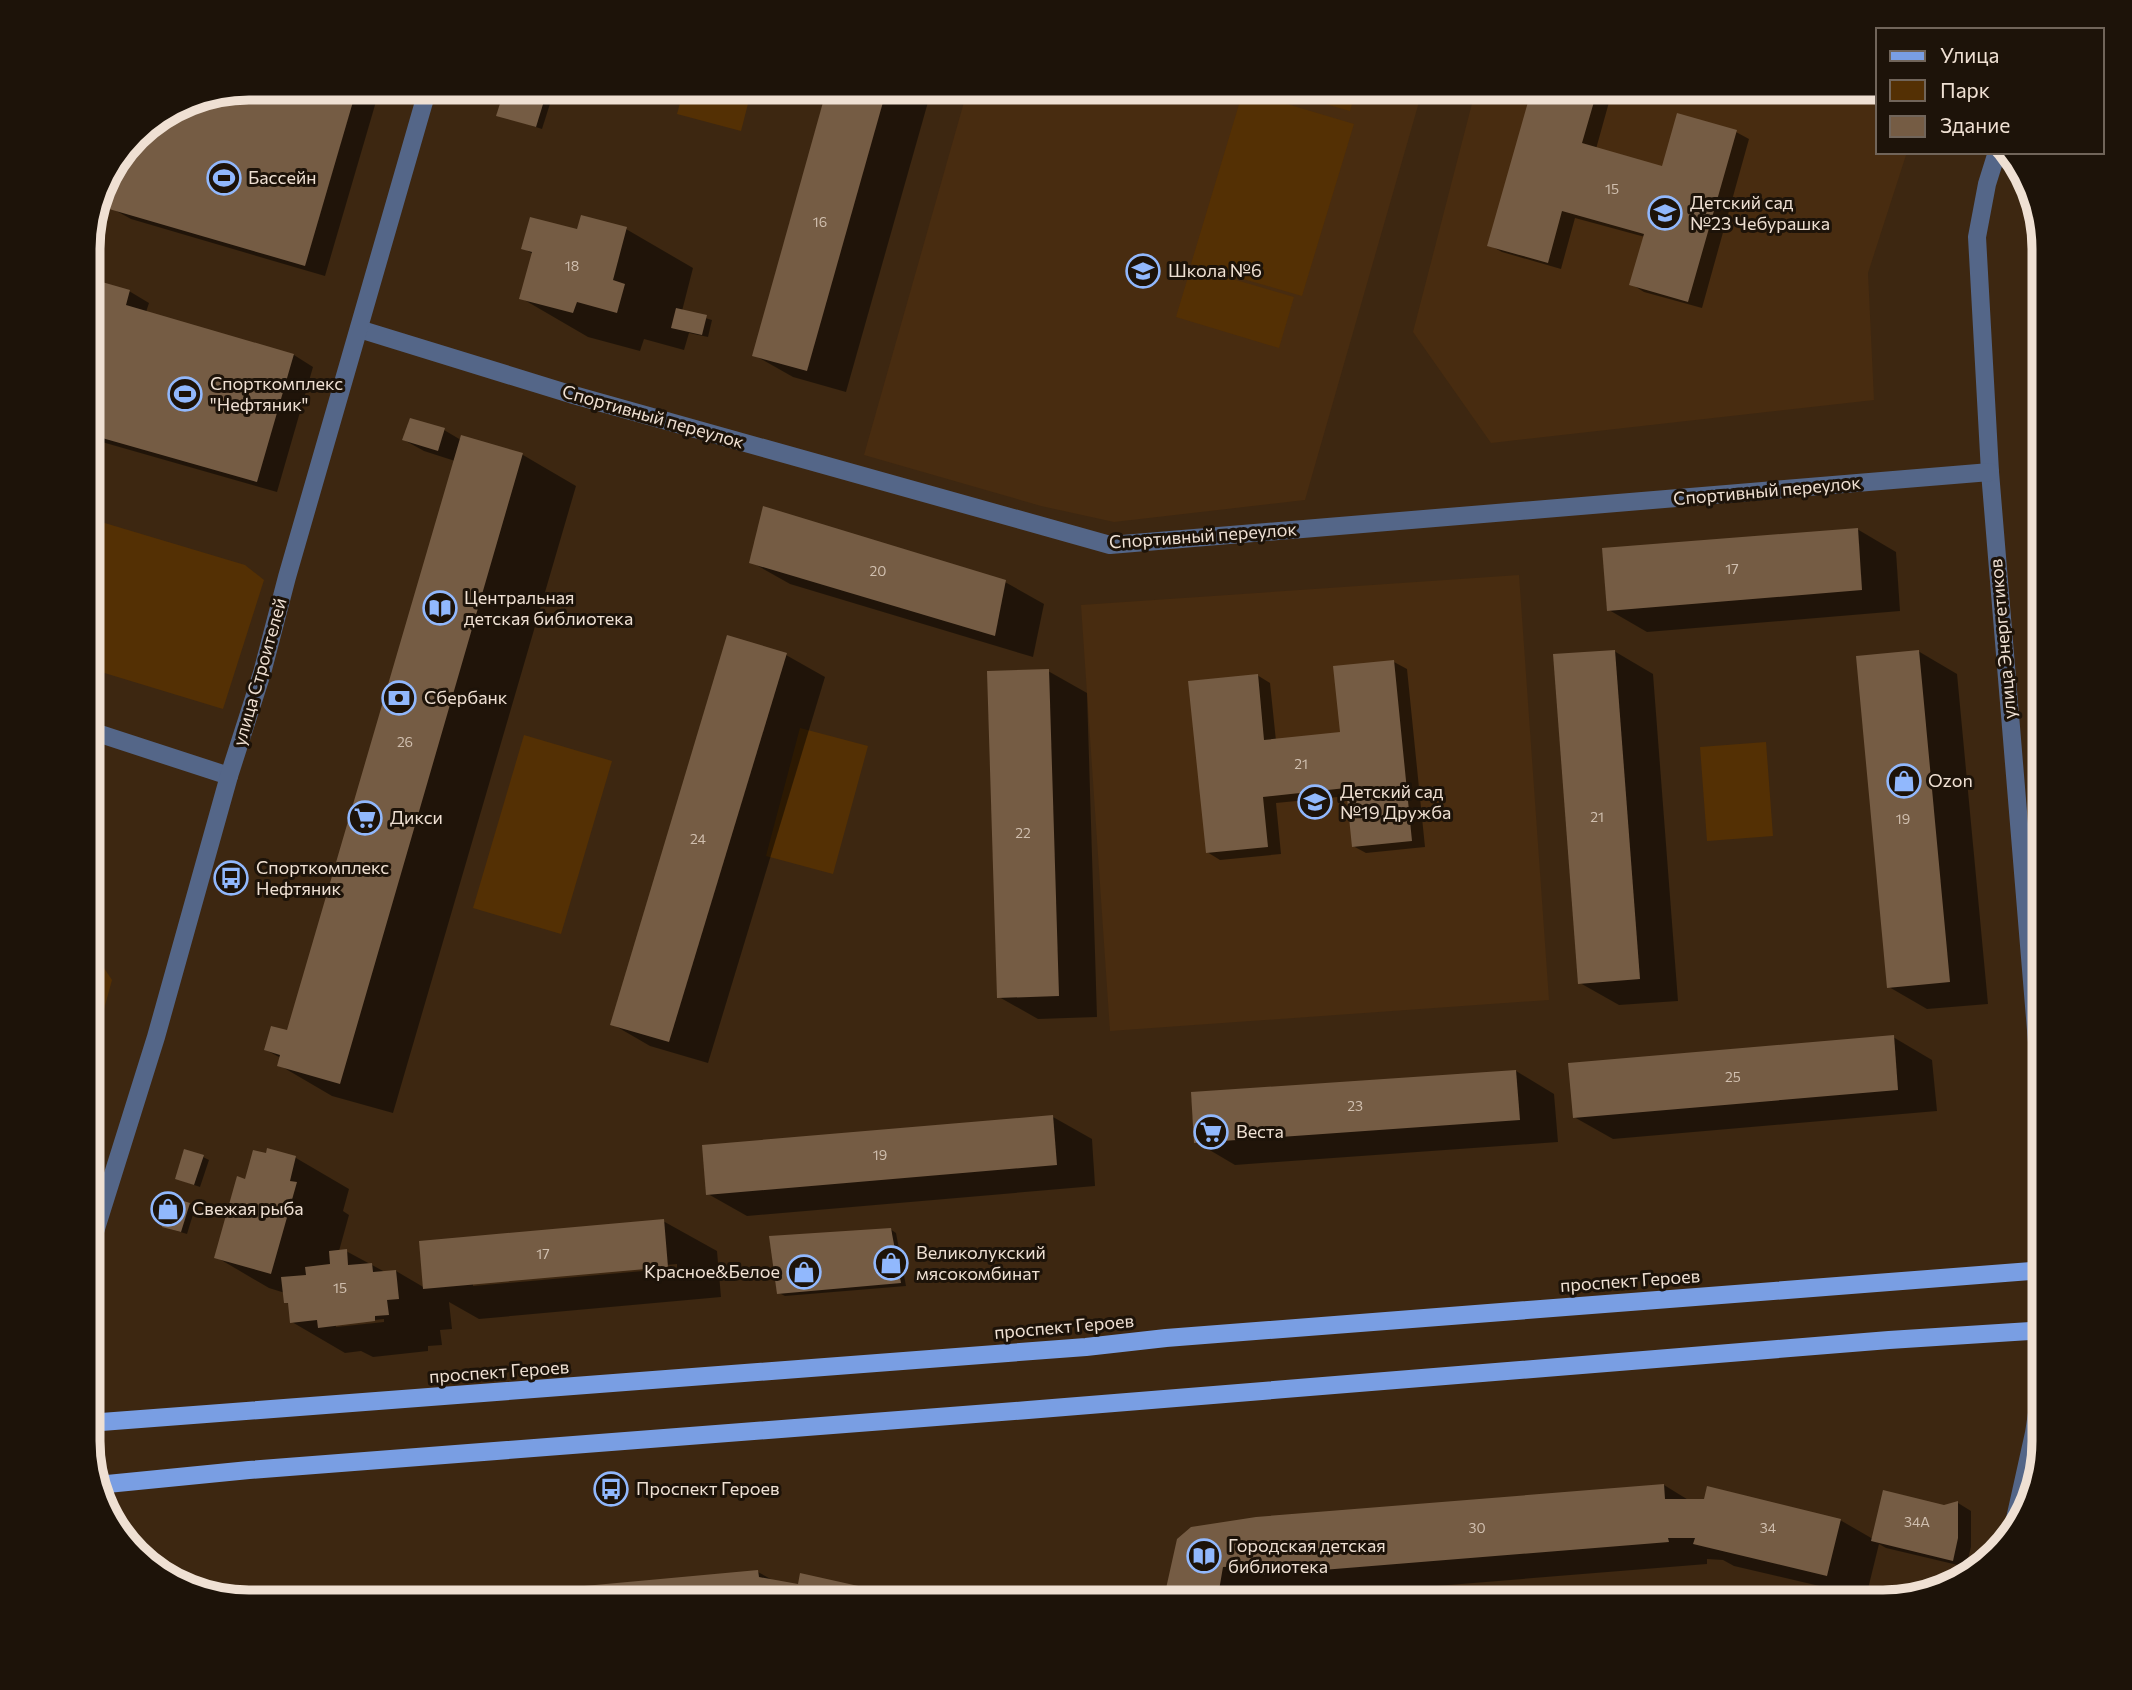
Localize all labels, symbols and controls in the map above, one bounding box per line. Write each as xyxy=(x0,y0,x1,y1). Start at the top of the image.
legend xyxy=(1876,28,2104,154)
text: Улица xyxy=(1940,42,1999,67)
text: Парк xyxy=(1940,77,1990,102)
text: Здание xyxy=(1940,112,2010,137)
sports icon: Бассейн xyxy=(205,159,243,197)
place label: Бассейн xyxy=(248,166,317,188)
house number: 15 xyxy=(1605,180,1619,197)
place label: Детский сад №23 Чебурашка xyxy=(1690,191,1830,234)
school or university icon: Детский сад №23 Чебурашка xyxy=(1646,194,1684,232)
house number: 16 xyxy=(813,213,827,230)
school or university icon: Школа №6 xyxy=(1124,252,1162,290)
house number: 18 xyxy=(565,257,579,274)
place label: Школа №6 xyxy=(1168,259,1262,281)
place label: Спорткомплекс "Нефтяник" xyxy=(210,372,343,415)
sports icon: Спорткомплекс "Нефтяник" xyxy=(166,375,204,413)
street label: Спортивный переулок xyxy=(560,380,747,453)
street label: Спортивный переулок xyxy=(1672,471,1862,509)
street label: Спортивный переулок xyxy=(1108,517,1298,553)
street label: улица Энергетиков xyxy=(1984,558,2020,720)
house number: 17 xyxy=(1725,560,1739,577)
house number: 20 xyxy=(870,562,886,579)
place label: Центральная детская библиотека xyxy=(464,586,633,629)
library icon: Центральная детская библиотека xyxy=(421,589,459,627)
street label: улица Строителей xyxy=(227,595,291,748)
bank icon: Сбербанк xyxy=(380,679,418,717)
place label: Сбербанк xyxy=(424,686,508,708)
house number: 26 xyxy=(397,733,413,750)
house number: 21 xyxy=(1294,755,1308,772)
shop icon: Ozon xyxy=(1885,762,1923,800)
place label: Ozon xyxy=(1928,769,1973,791)
place label: Детский сад №19 Дружба xyxy=(1340,780,1451,823)
school or university icon: Детский сад №19 Дружба xyxy=(1296,783,1334,821)
supermarket icon: Дикси xyxy=(346,799,384,837)
place label: Дикси xyxy=(390,806,443,828)
house number: 21 xyxy=(1590,808,1604,825)
house number: 19 xyxy=(1896,810,1910,827)
house number: 22 xyxy=(1015,824,1031,841)
house number: 24 xyxy=(690,830,707,847)
place label: Спорткомплекс Нефтяник xyxy=(256,856,389,899)
bus stop icon: Спорткомплекс Нефтяник xyxy=(212,859,250,897)
house number: 25 xyxy=(1725,1068,1741,1085)
house number: 23 xyxy=(1347,1097,1363,1114)
supermarket icon: Веста xyxy=(1192,1113,1230,1151)
place label: Веста xyxy=(1236,1120,1284,1142)
house number: 19 xyxy=(873,1146,887,1163)
shop icon: Свежая рыба xyxy=(149,1190,187,1228)
place label: Свежая рыба xyxy=(192,1197,304,1219)
place label: Великолукский мясокомбинат xyxy=(916,1241,1046,1284)
shop icon: Великолукский мясокомбинат xyxy=(872,1244,910,1282)
house number: 17 xyxy=(536,1245,550,1262)
shop icon: Красное&Белое xyxy=(785,1253,823,1291)
place label: Красное&Белое xyxy=(644,1260,780,1282)
street label: проспект Героев xyxy=(1559,1264,1701,1296)
house number: 15 xyxy=(333,1279,347,1296)
street label: проспект Героев xyxy=(993,1309,1135,1343)
street label: проспект Героев xyxy=(428,1355,570,1387)
bus stop icon: Проспект Героев xyxy=(592,1470,630,1508)
place label: Проспект Героев xyxy=(636,1477,780,1499)
house number: 34А xyxy=(1904,1513,1930,1530)
house number: 30 xyxy=(1468,1519,1486,1536)
house number: 34 xyxy=(1760,1519,1777,1536)
place label: Городская детская библиотека xyxy=(1228,1534,1386,1577)
library icon: Городская детская библиотека xyxy=(1185,1537,1223,1575)

